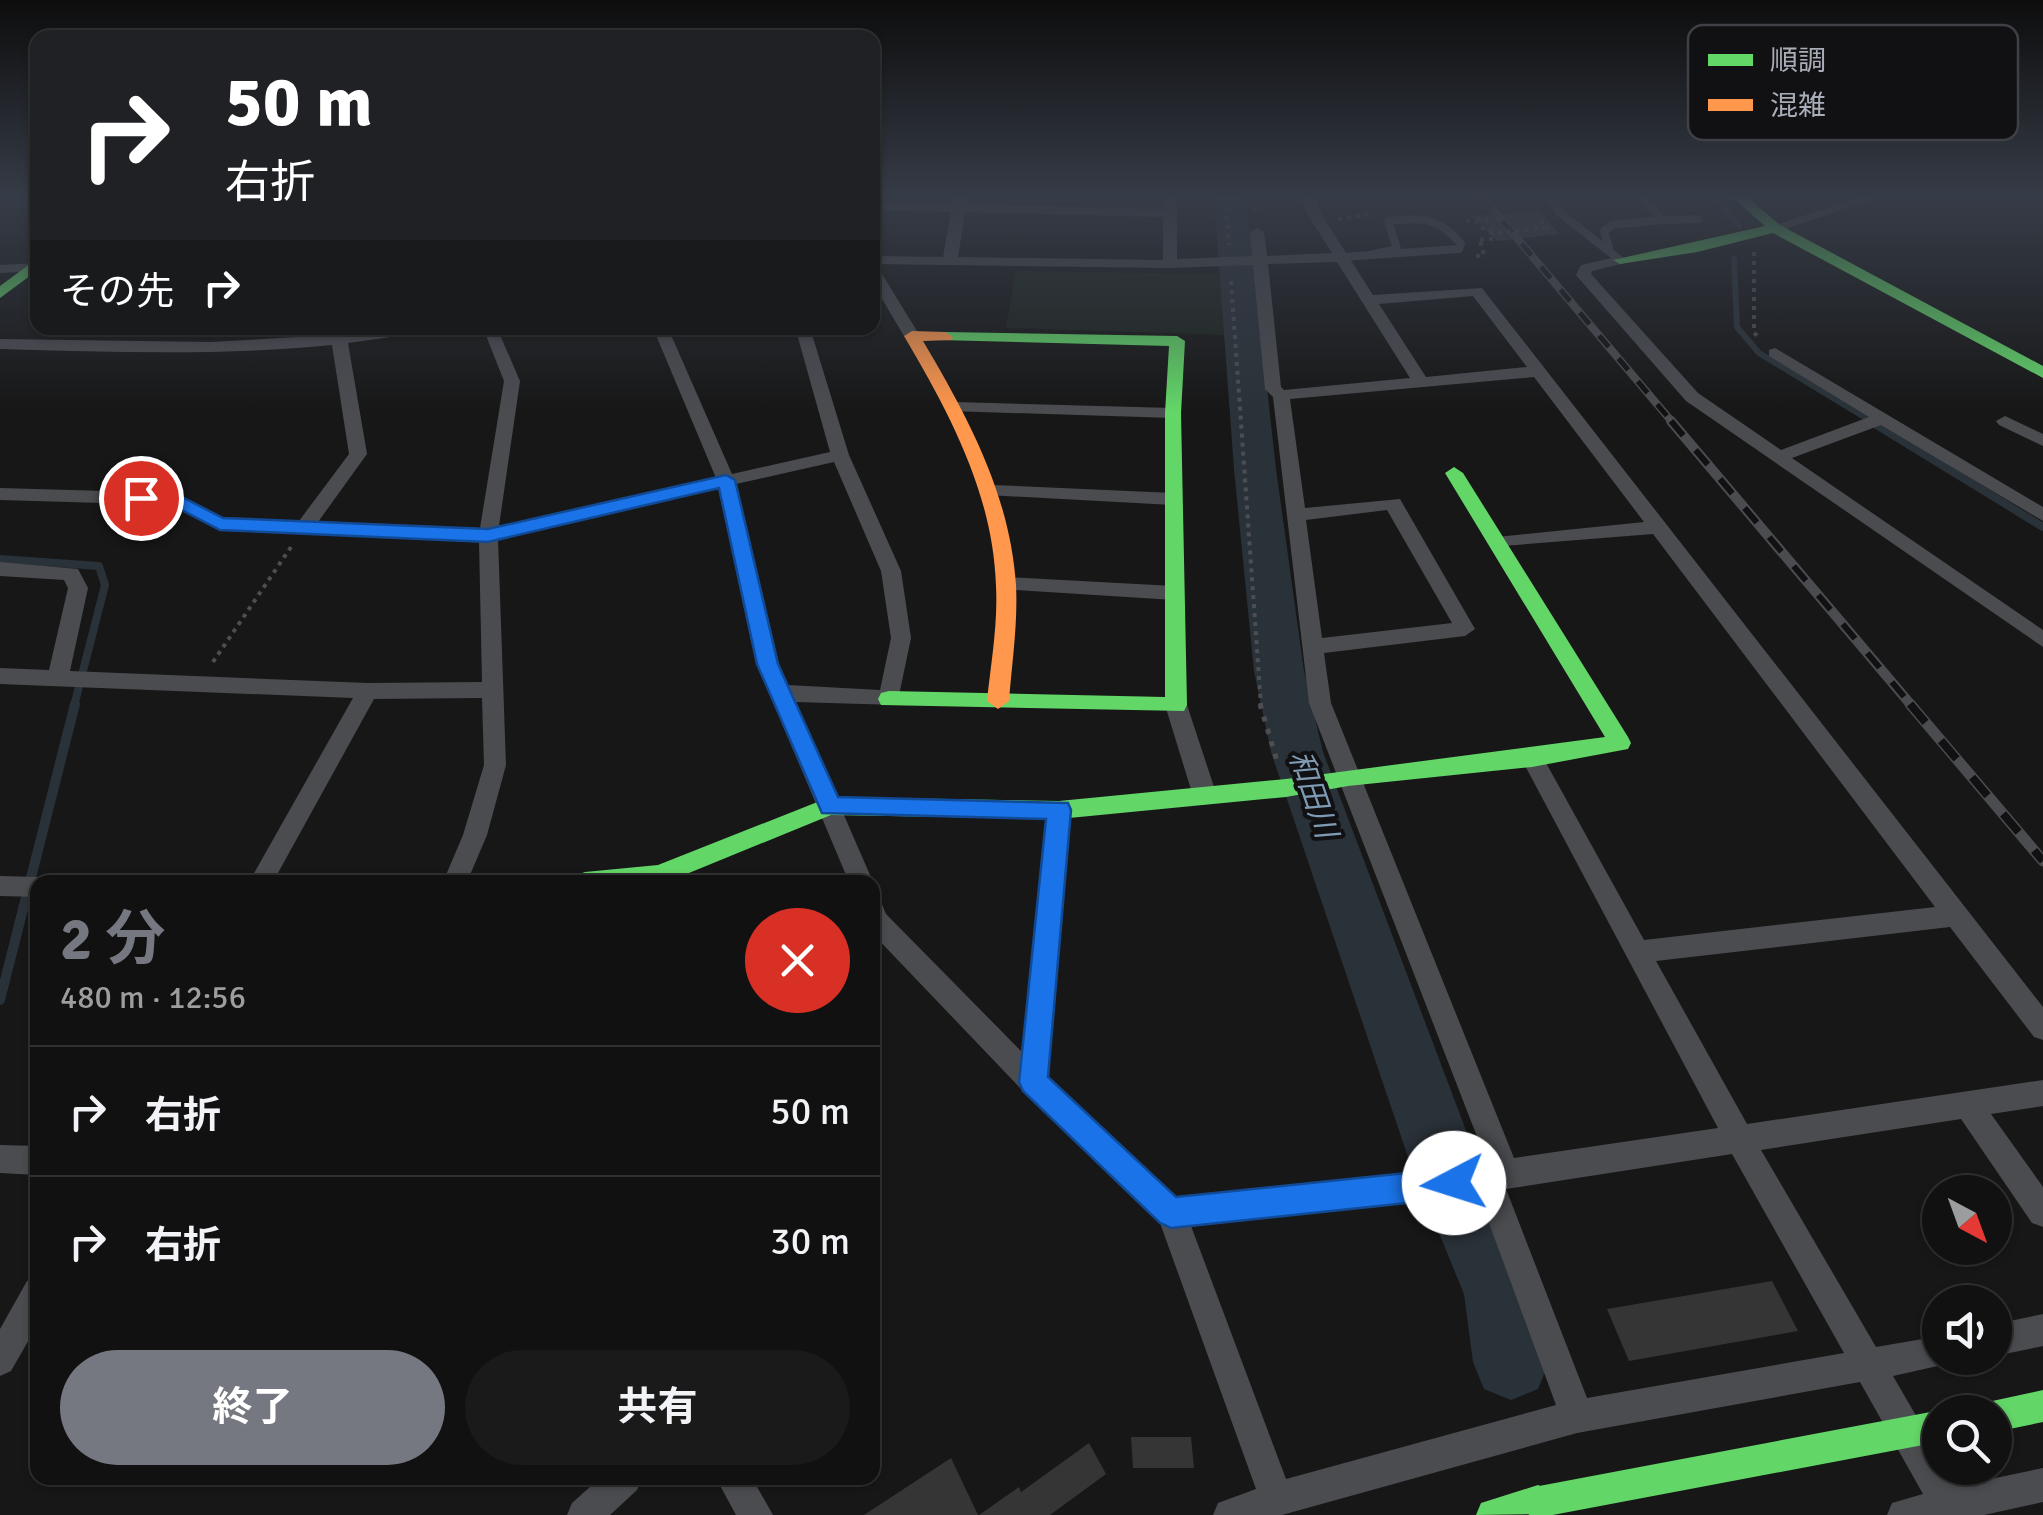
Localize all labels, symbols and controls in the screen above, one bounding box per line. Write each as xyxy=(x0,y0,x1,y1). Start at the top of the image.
legend xyxy=(1688,25,2018,140)
text: 順調 xyxy=(1770,44,1826,78)
text: 50 m xyxy=(225,59,373,145)
icon: right xyxy=(60,70,190,200)
text: 混雑 xyxy=(1770,89,1826,123)
text: 右折 xyxy=(225,155,315,210)
icon: right xyxy=(194,260,249,315)
text: その先 xyxy=(60,268,174,315)
pin xyxy=(99,456,184,541)
icon: arrive xyxy=(114,471,169,526)
water label: 和田川 xyxy=(1280,746,1346,846)
text: 2 分 xyxy=(60,903,166,977)
button: close xyxy=(745,908,850,1013)
text: 480 m · 12:56 xyxy=(60,978,246,1017)
icon: right xyxy=(60,1084,115,1139)
text: 50 m xyxy=(770,1088,850,1135)
text: 右折 xyxy=(145,1092,221,1139)
position arrow xyxy=(1402,1131,1506,1235)
north arrow xyxy=(1922,1175,2012,1265)
map controls xyxy=(1922,1175,2012,1485)
icon: right xyxy=(60,1214,115,1269)
text: 30 m xyxy=(770,1218,850,1265)
text: 右折 xyxy=(145,1222,221,1269)
button: sound xyxy=(1922,1285,2012,1375)
button: 終了 xyxy=(60,1350,445,1465)
button: 共有 xyxy=(465,1350,850,1465)
button: search xyxy=(1922,1395,2012,1485)

